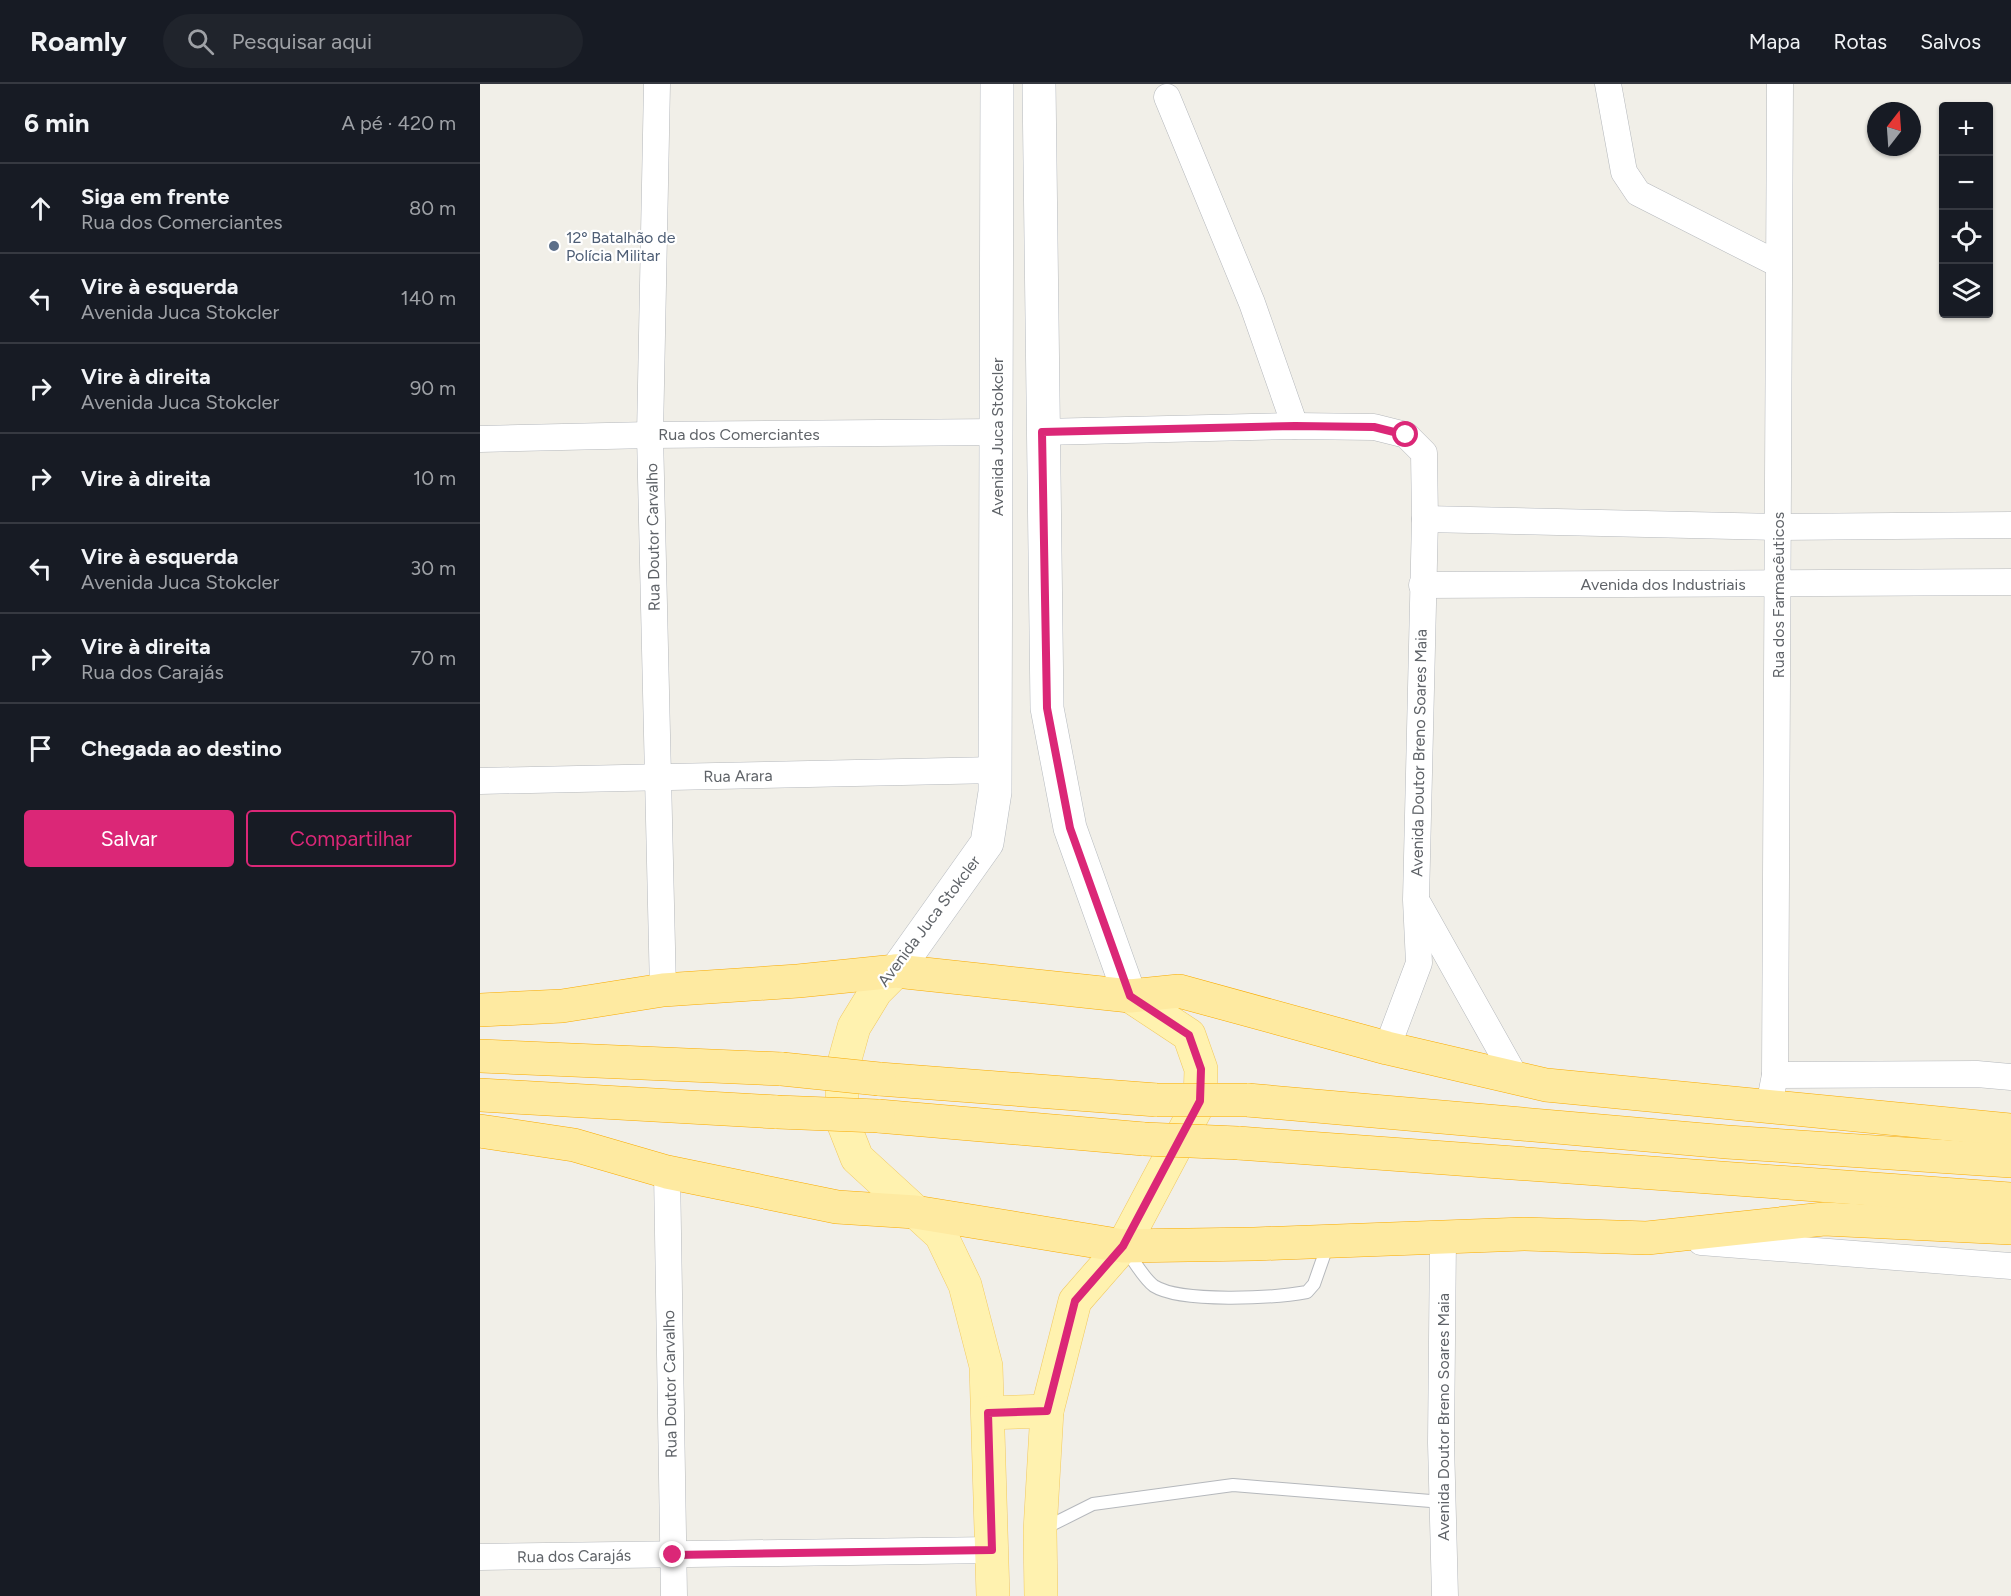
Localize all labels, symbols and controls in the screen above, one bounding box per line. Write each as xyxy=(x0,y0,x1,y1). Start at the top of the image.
search box xyxy=(163,14,583,68)
text: Roamly xyxy=(30,24,127,58)
icon: search xyxy=(184,25,217,58)
text: Pesquisar aqui xyxy=(232,28,372,55)
text: Mapa xyxy=(1749,29,1800,54)
text: Rotas xyxy=(1833,29,1887,54)
text: Salvos xyxy=(1920,29,1981,54)
north arrow xyxy=(1867,102,1921,156)
map controls xyxy=(1939,102,1993,318)
button: + xyxy=(1939,102,1993,156)
text: 6 min xyxy=(24,107,90,139)
text: A pé · 420 m xyxy=(341,111,456,135)
button: − xyxy=(1939,156,1993,210)
text: Siga em frente xyxy=(81,183,229,210)
icon: ahead xyxy=(24,192,57,225)
text: 80 m xyxy=(409,196,456,220)
text: Rua dos Comerciantes xyxy=(81,210,283,234)
button: locate xyxy=(1939,210,1993,264)
place label: 12º Batalhão de Polícia Militar xyxy=(566,228,676,265)
marker: 12º Batalhão de Polícia Militar xyxy=(547,239,561,253)
button: layers xyxy=(1939,264,1993,318)
text: Vire à esquerda xyxy=(81,273,239,300)
icon: left xyxy=(24,282,57,315)
text: 140 m xyxy=(401,286,456,310)
text: Avenida Juca Stokcler xyxy=(81,300,279,324)
street label: Avenida Juca Stokcler xyxy=(988,357,1007,516)
text: Vire à direita xyxy=(81,363,211,390)
icon: right xyxy=(24,372,57,405)
text: 90 m xyxy=(410,376,456,400)
text: Avenida Juca Stokcler xyxy=(81,390,279,414)
route start xyxy=(1392,421,1418,447)
street label: Rua dos Comerciantes xyxy=(658,425,820,444)
icon: right xyxy=(24,462,57,495)
street label: Rua Doutor Carvalho xyxy=(642,463,664,611)
text: Vire à direita xyxy=(81,465,211,492)
text: 10 m xyxy=(413,466,456,490)
street label: Rua dos Farmacêuticos xyxy=(1769,512,1788,678)
text: Vire à esquerda xyxy=(81,543,239,570)
icon: left xyxy=(24,552,57,585)
text: 30 m xyxy=(410,556,456,580)
text: Avenida Juca Stokcler xyxy=(81,570,279,594)
street label: Avenida dos Industriais xyxy=(1580,575,1746,594)
street label: Avenida Doutor Breno Soares Maia xyxy=(1407,629,1431,877)
text: Vire à direita xyxy=(81,633,211,660)
icon: right xyxy=(24,642,57,675)
text: 70 m xyxy=(410,646,456,670)
text: Rua dos Carajás xyxy=(81,660,224,684)
icon: arrive xyxy=(24,732,57,765)
text: Chegada ao destino xyxy=(81,735,282,762)
street label: Rua Arara xyxy=(703,766,773,786)
button: Salvar xyxy=(24,810,234,867)
button: Compartilhar xyxy=(246,810,456,867)
street label: Avenida Juca Stokcler xyxy=(874,851,985,990)
street label: Avenida Doutor Breno Soares Maia xyxy=(1434,1293,1453,1541)
street label: Rua Doutor Carvalho xyxy=(659,1310,681,1458)
route end xyxy=(659,1541,685,1567)
street label: Rua dos Carajás xyxy=(517,1546,631,1566)

